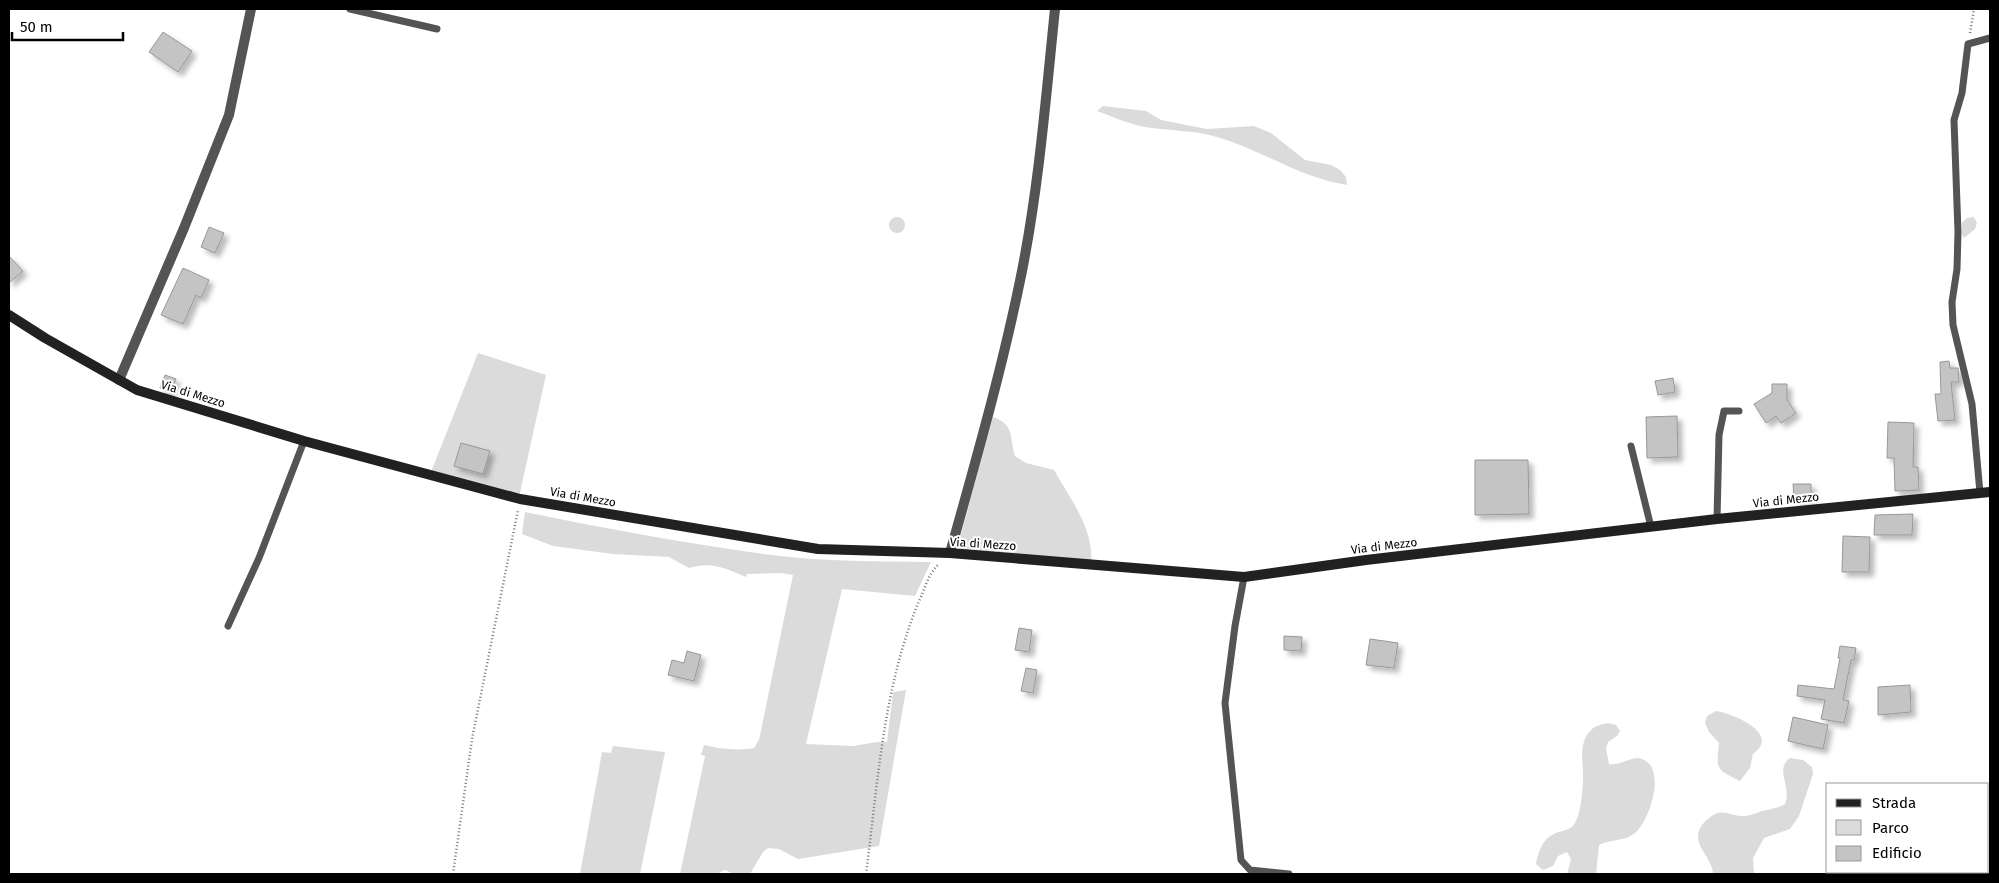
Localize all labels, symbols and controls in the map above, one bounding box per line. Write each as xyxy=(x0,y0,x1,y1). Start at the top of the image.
scale bar xyxy=(12,10,124,42)
text: 50 m xyxy=(20,18,53,36)
street label: Via di Mezzo xyxy=(159,378,227,410)
street label: Via di Mezzo xyxy=(549,484,617,510)
street label: Via di Mezzo xyxy=(1752,490,1820,510)
street label: Via di Mezzo xyxy=(949,535,1017,553)
street label: Via di Mezzo xyxy=(1350,535,1418,557)
legend xyxy=(1826,783,1989,873)
text: Strada xyxy=(1872,794,1916,812)
text: Parco xyxy=(1872,819,1909,837)
text: Edificio xyxy=(1872,844,1922,862)

